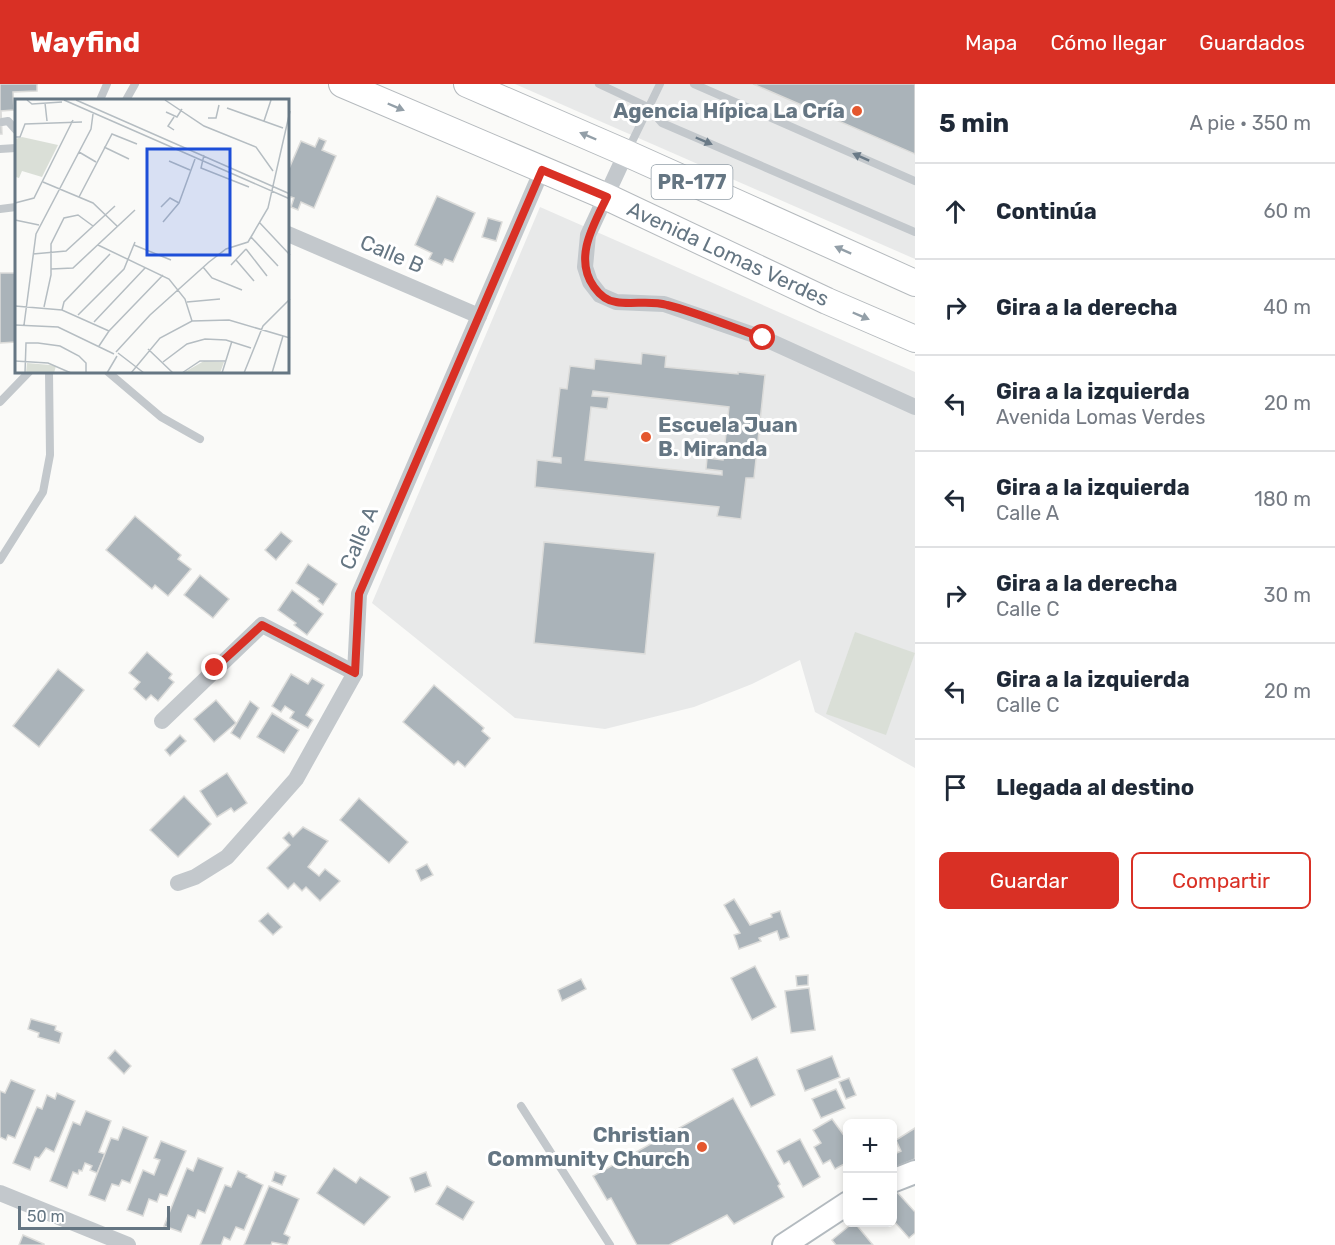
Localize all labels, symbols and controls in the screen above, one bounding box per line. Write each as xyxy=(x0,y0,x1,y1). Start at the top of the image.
text: Wayfind xyxy=(30,26,140,59)
text: Mapa xyxy=(965,30,1017,55)
text: Cómo llegar xyxy=(1050,30,1166,55)
text: Guardados xyxy=(1199,30,1305,55)
place label: Agencia Hípica La Cría xyxy=(613,98,845,123)
inset map xyxy=(15,99,290,374)
one-way arrow xyxy=(387,102,405,112)
marker: Agencia Hípica La Cría xyxy=(850,104,864,118)
text: 5 min xyxy=(939,108,1009,139)
text: A pie · 350 m xyxy=(1190,111,1311,135)
one-way arrow xyxy=(579,131,597,140)
one-way arrow xyxy=(696,136,714,146)
one-way arrow xyxy=(853,153,870,162)
road number: PR-177 xyxy=(652,165,732,199)
icon: ahead xyxy=(939,195,972,228)
street label: Avenida Lomas Verdes xyxy=(623,196,833,311)
text: Continúa xyxy=(996,198,1097,225)
text: 60 m xyxy=(1264,199,1311,223)
street label: Calle B xyxy=(357,229,428,278)
one-way arrow xyxy=(833,245,851,255)
icon: right xyxy=(939,291,972,324)
text: Gira a la derecha xyxy=(996,294,1177,321)
text: 40 m xyxy=(1263,295,1311,319)
one-way arrow xyxy=(852,311,870,321)
route start xyxy=(749,324,775,350)
text: Gira a la izquierda xyxy=(996,378,1190,405)
icon: left xyxy=(939,387,972,420)
text: 20 m xyxy=(1264,391,1311,415)
text: Avenida Lomas Verdes xyxy=(996,405,1205,429)
place label: Escuela Juan B. Miranda xyxy=(658,412,798,461)
marker: Escuela Juan B. Miranda xyxy=(639,430,653,444)
text: Gira a la izquierda xyxy=(996,474,1190,501)
icon: left xyxy=(939,483,972,516)
text: 180 m xyxy=(1254,487,1311,511)
text: Calle A xyxy=(996,501,1059,525)
street label: Calle A xyxy=(334,502,383,573)
text: Gira a la derecha xyxy=(996,570,1177,597)
icon: right xyxy=(939,579,972,612)
text: 30 m xyxy=(1264,583,1311,607)
text: Calle C xyxy=(996,597,1060,621)
route end xyxy=(201,654,227,680)
text: Gira a la izquierda xyxy=(996,666,1190,693)
icon: left xyxy=(939,675,972,708)
text: 20 m xyxy=(1264,679,1311,703)
text: Calle C xyxy=(996,693,1060,717)
icon: arrive xyxy=(939,771,972,804)
text: Llegada al destino xyxy=(996,774,1194,801)
button: Guardar xyxy=(939,852,1119,909)
button: Compartir xyxy=(1131,852,1311,909)
map controls xyxy=(843,1119,897,1227)
button: + xyxy=(843,1119,897,1173)
place label: Christian Community Church xyxy=(487,1122,690,1171)
marker: Christian Community Church xyxy=(695,1140,709,1154)
button: − xyxy=(843,1173,897,1227)
scale bar xyxy=(18,1203,170,1230)
text: 50 m xyxy=(27,1207,65,1226)

